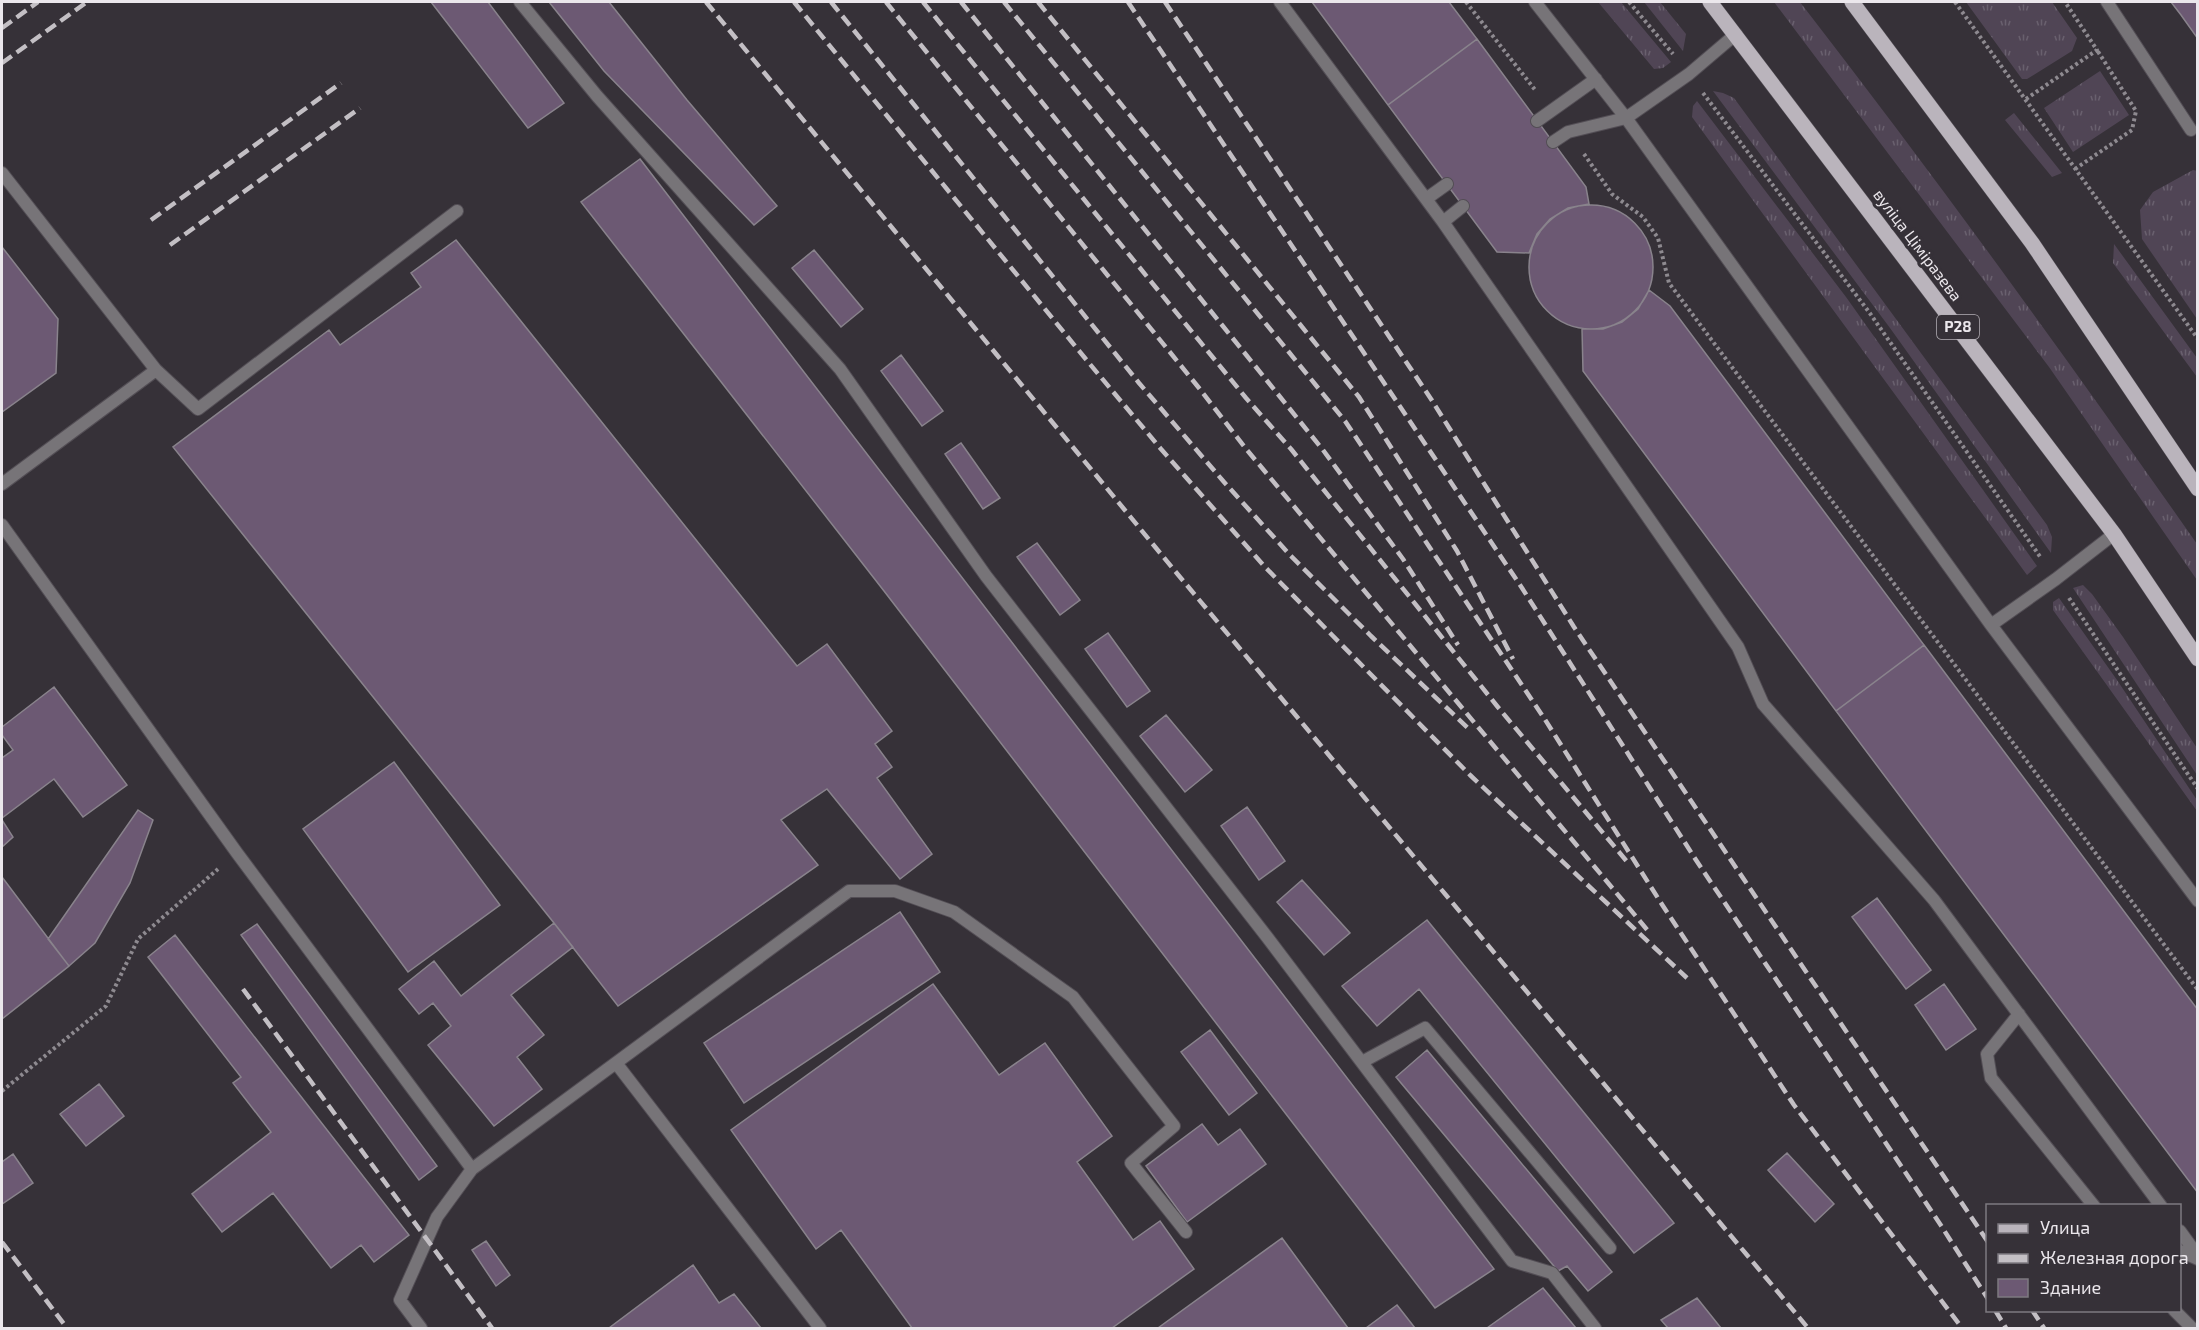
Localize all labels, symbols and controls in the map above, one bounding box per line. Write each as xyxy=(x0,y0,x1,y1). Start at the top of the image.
street label: вуліца Ціміразева xyxy=(1869,185,1967,305)
road number: Р28 xyxy=(1937,315,1979,339)
legend xyxy=(1986,1204,2181,1312)
text: Улица xyxy=(2040,1216,2090,1238)
text: Железная дорога xyxy=(2040,1246,2189,1268)
text: Здание xyxy=(2040,1276,2101,1298)

